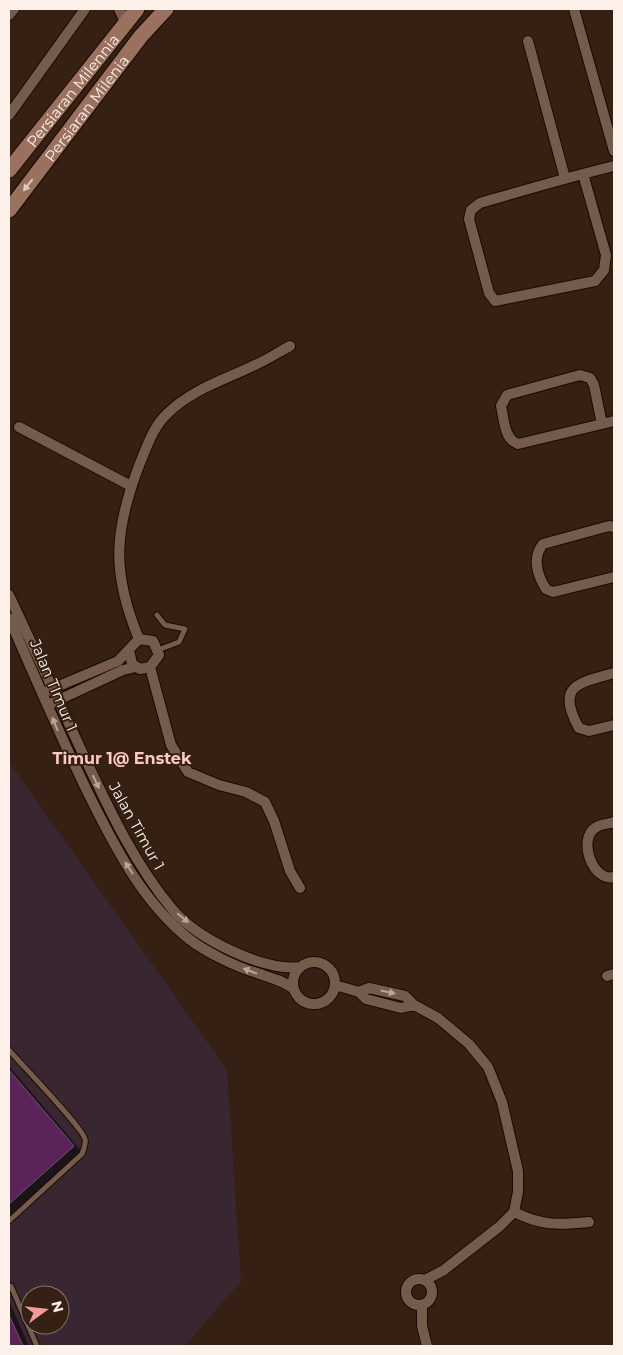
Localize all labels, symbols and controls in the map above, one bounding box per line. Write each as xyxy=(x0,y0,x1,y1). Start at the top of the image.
street label: Persiaran Milennia xyxy=(22,30,123,150)
street label: Persiaran Milenia xyxy=(40,51,133,165)
one-way arrow xyxy=(23,178,34,191)
street label: Jalan TImur 1 xyxy=(26,635,82,734)
one-way arrow xyxy=(51,716,59,731)
district label: Timur 1@ Enstek xyxy=(53,749,192,768)
one-way arrow xyxy=(92,775,100,789)
street label: Jalan Timur 1 xyxy=(105,778,169,873)
one-way arrow xyxy=(124,862,134,875)
one-way arrow xyxy=(176,913,189,924)
one-way arrow xyxy=(243,966,257,974)
one-way arrow xyxy=(381,988,396,996)
north arrow xyxy=(20,1285,70,1335)
text: N xyxy=(47,1299,68,1314)

